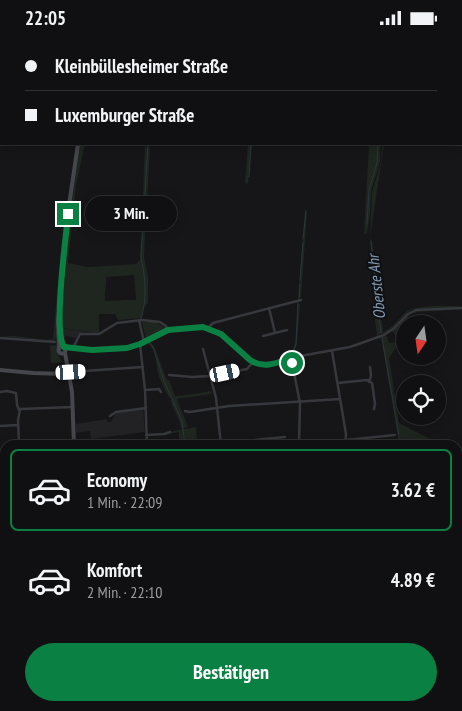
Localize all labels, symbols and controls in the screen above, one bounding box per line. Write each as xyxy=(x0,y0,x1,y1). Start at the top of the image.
text: 22:05 xyxy=(25,6,66,30)
text: Kleinbüllesheimer Straße xyxy=(55,54,228,78)
text: Luxemburger Straße xyxy=(55,103,194,127)
callout: 3 Min. xyxy=(86,197,178,231)
route end xyxy=(57,203,79,225)
text: 3 Min. xyxy=(113,203,149,223)
water label: Oberste Ahr xyxy=(362,251,389,320)
north arrow xyxy=(396,315,446,365)
map controls xyxy=(396,315,446,425)
route start xyxy=(281,352,303,374)
car xyxy=(208,363,241,383)
car xyxy=(55,364,86,380)
button: locate xyxy=(396,375,446,425)
icon: car xyxy=(27,468,72,513)
text: Economy xyxy=(87,468,147,492)
text: 3.62 € xyxy=(391,478,435,502)
text: 1 Min. · 22:09 xyxy=(87,492,162,512)
icon: car xyxy=(27,558,72,603)
text: Komfort xyxy=(87,558,142,582)
text: 4.89 € xyxy=(391,568,435,592)
text: 2 Min. · 22:10 xyxy=(87,582,162,602)
button: Bestätigen xyxy=(25,643,437,701)

